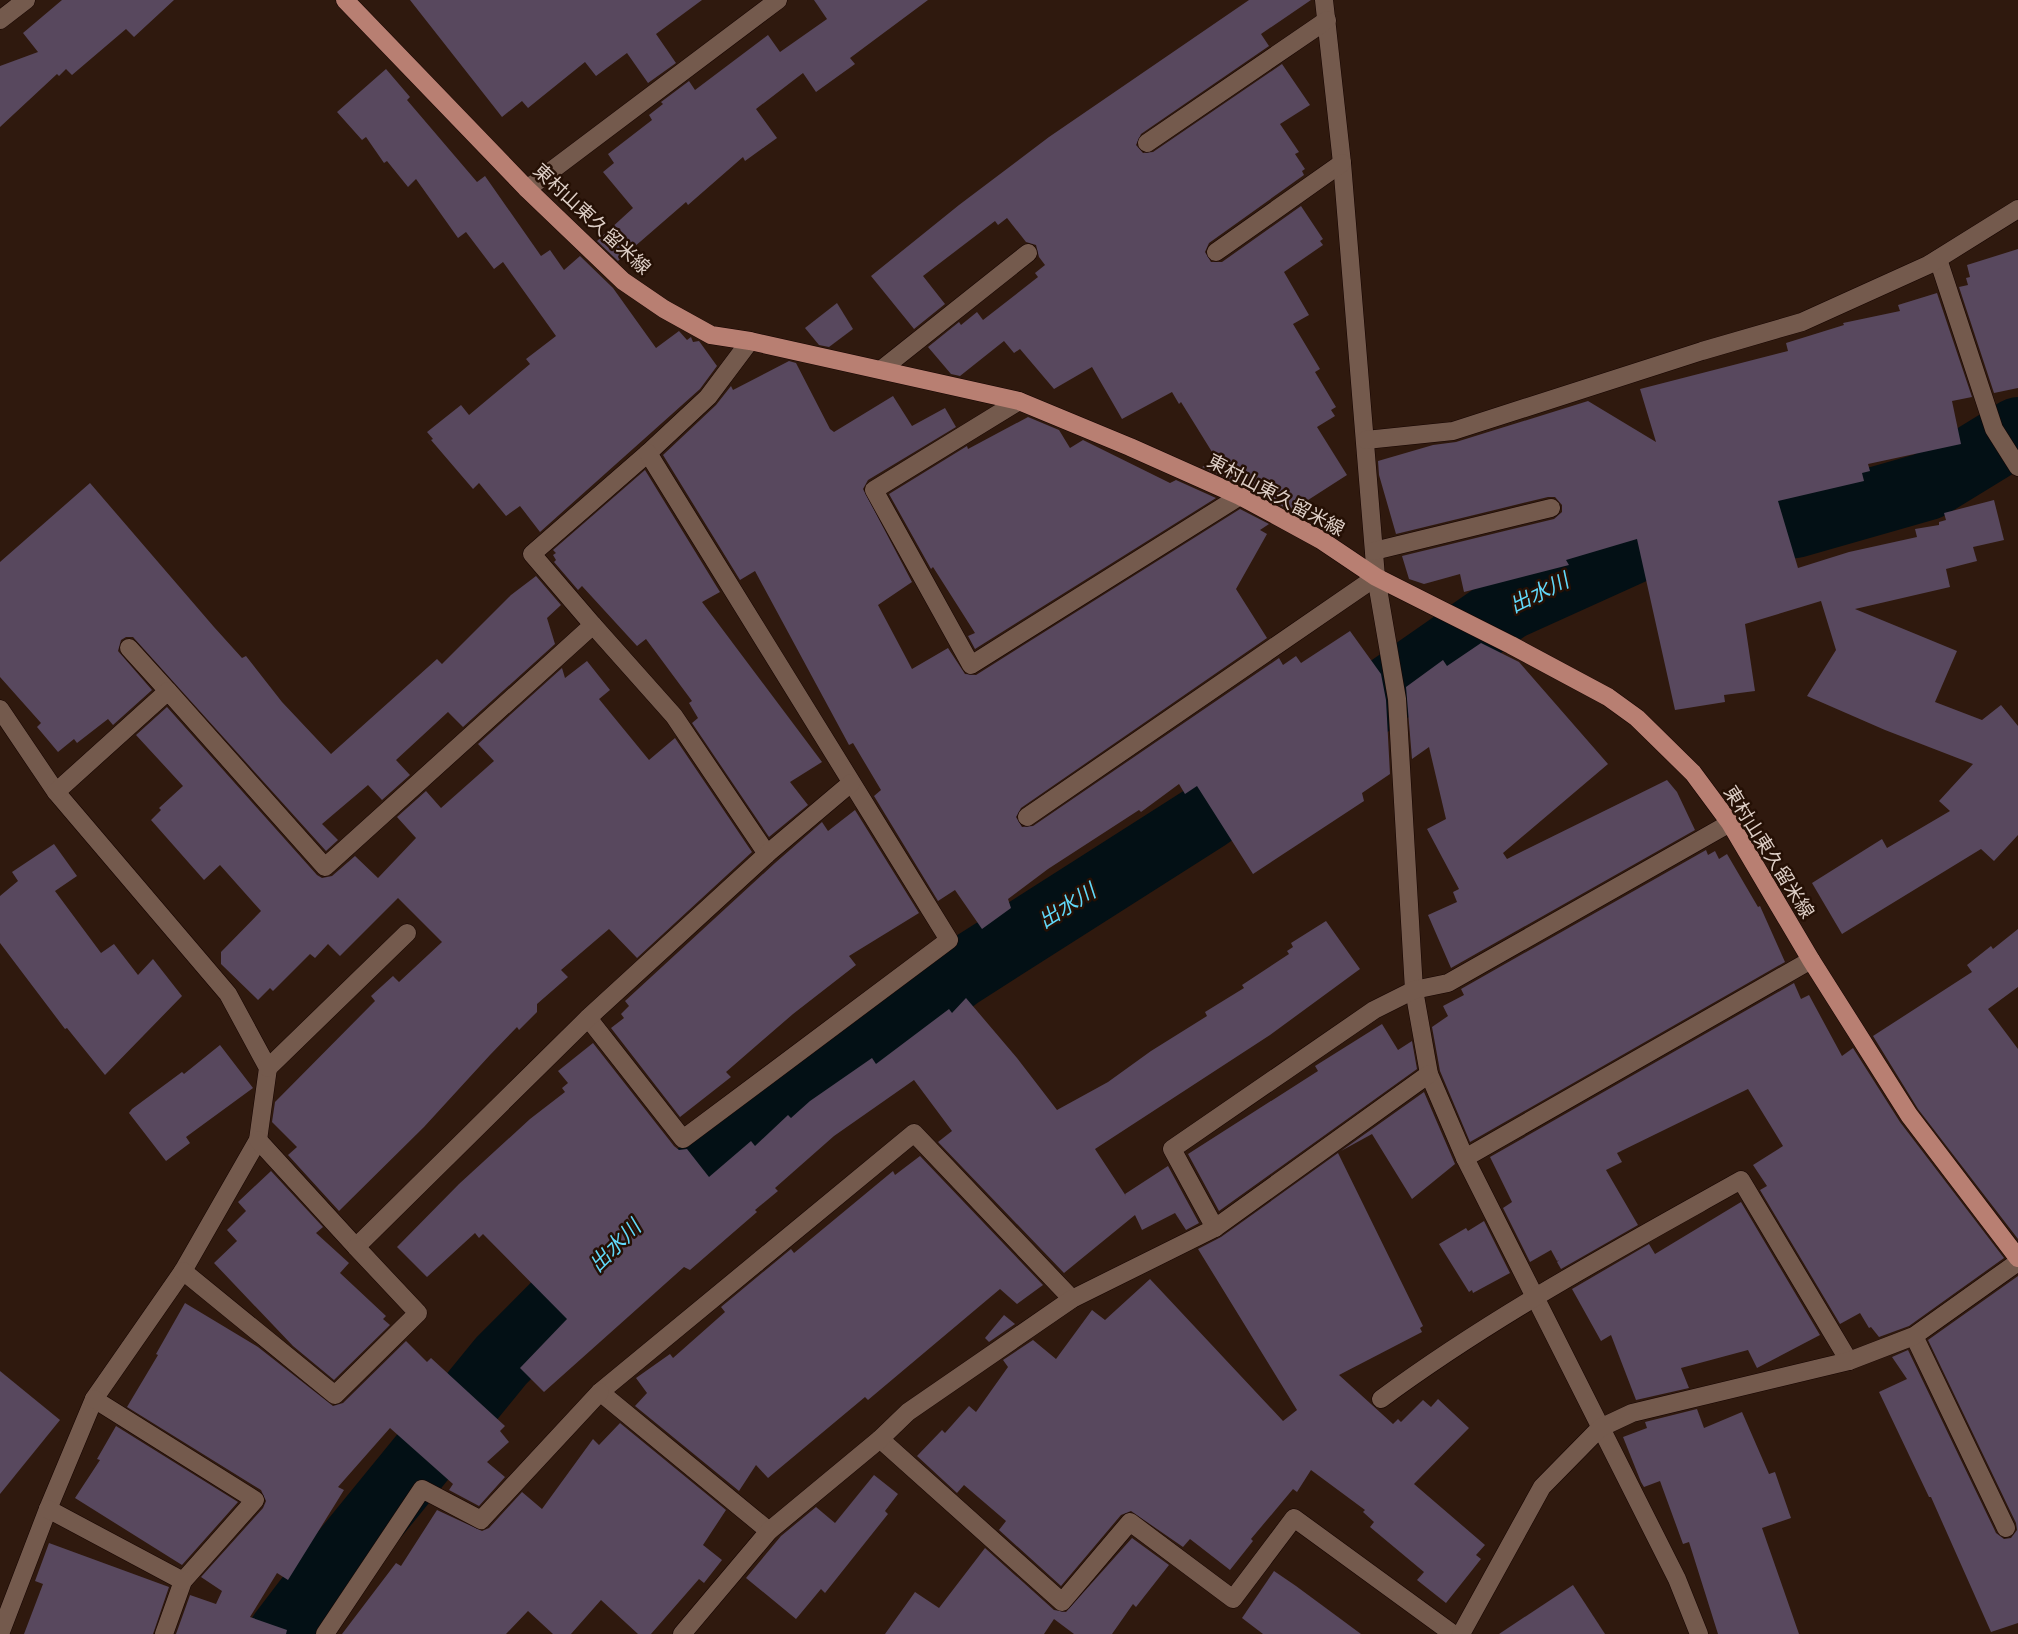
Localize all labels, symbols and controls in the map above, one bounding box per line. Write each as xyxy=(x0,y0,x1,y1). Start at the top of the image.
street label: 東村山東久留米線 xyxy=(529,159,655,279)
street label: 東村山東久留米線 xyxy=(1203,449,1349,541)
water label: 出水川 xyxy=(1505,568,1574,618)
street label: 東村山東久留米線 xyxy=(1719,781,1819,923)
water label: 出水川 xyxy=(1034,878,1102,933)
water label: 出水川 xyxy=(584,1214,647,1277)

